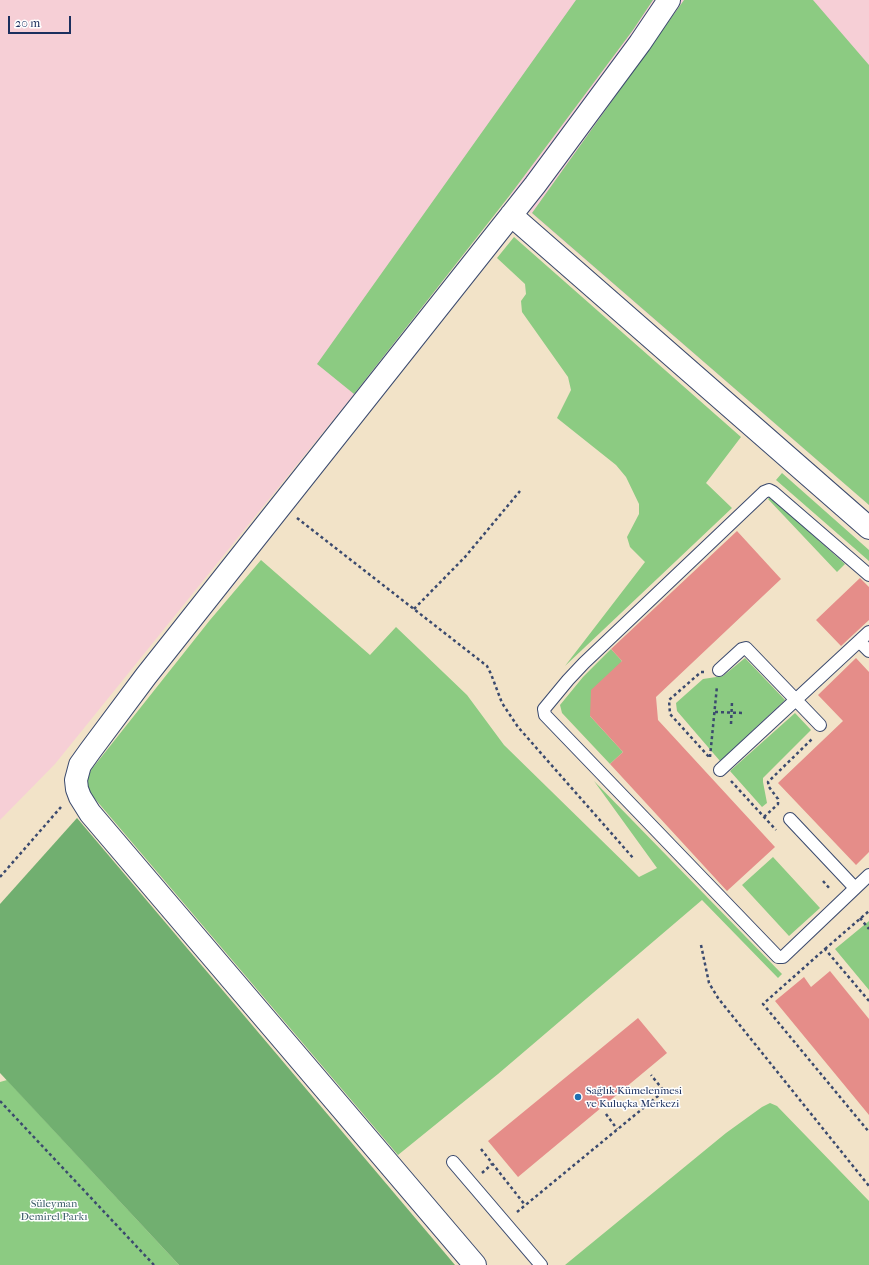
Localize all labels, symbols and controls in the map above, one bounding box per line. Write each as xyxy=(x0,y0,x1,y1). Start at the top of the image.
scale bar xyxy=(10,8,73,34)
text: 20 m xyxy=(15,16,40,30)
place label: Sağlık Kümelenmesi ve Kuluçka Merkezi xyxy=(586,1084,682,1110)
marker: Sağlık Kümelenmesi ve Kuluçka Merkezi xyxy=(573,1092,583,1102)
park label: Süleyman Demirel Parkı xyxy=(21,1197,87,1223)

